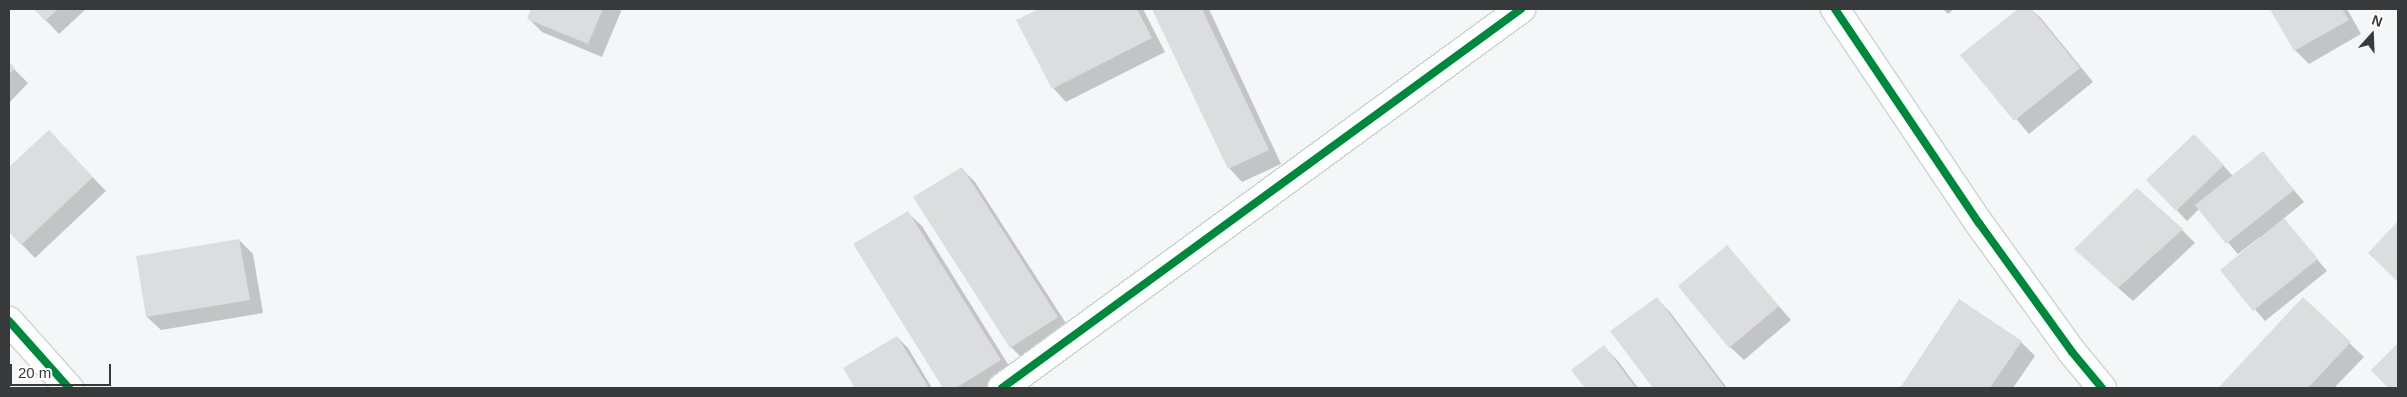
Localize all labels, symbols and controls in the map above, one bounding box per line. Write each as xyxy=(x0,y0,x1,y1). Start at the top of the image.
north arrow xyxy=(2347,10,2397,60)
text: N xyxy=(2370,12,2385,30)
scale bar xyxy=(12,354,114,386)
text: 20 m xyxy=(18,364,51,381)

